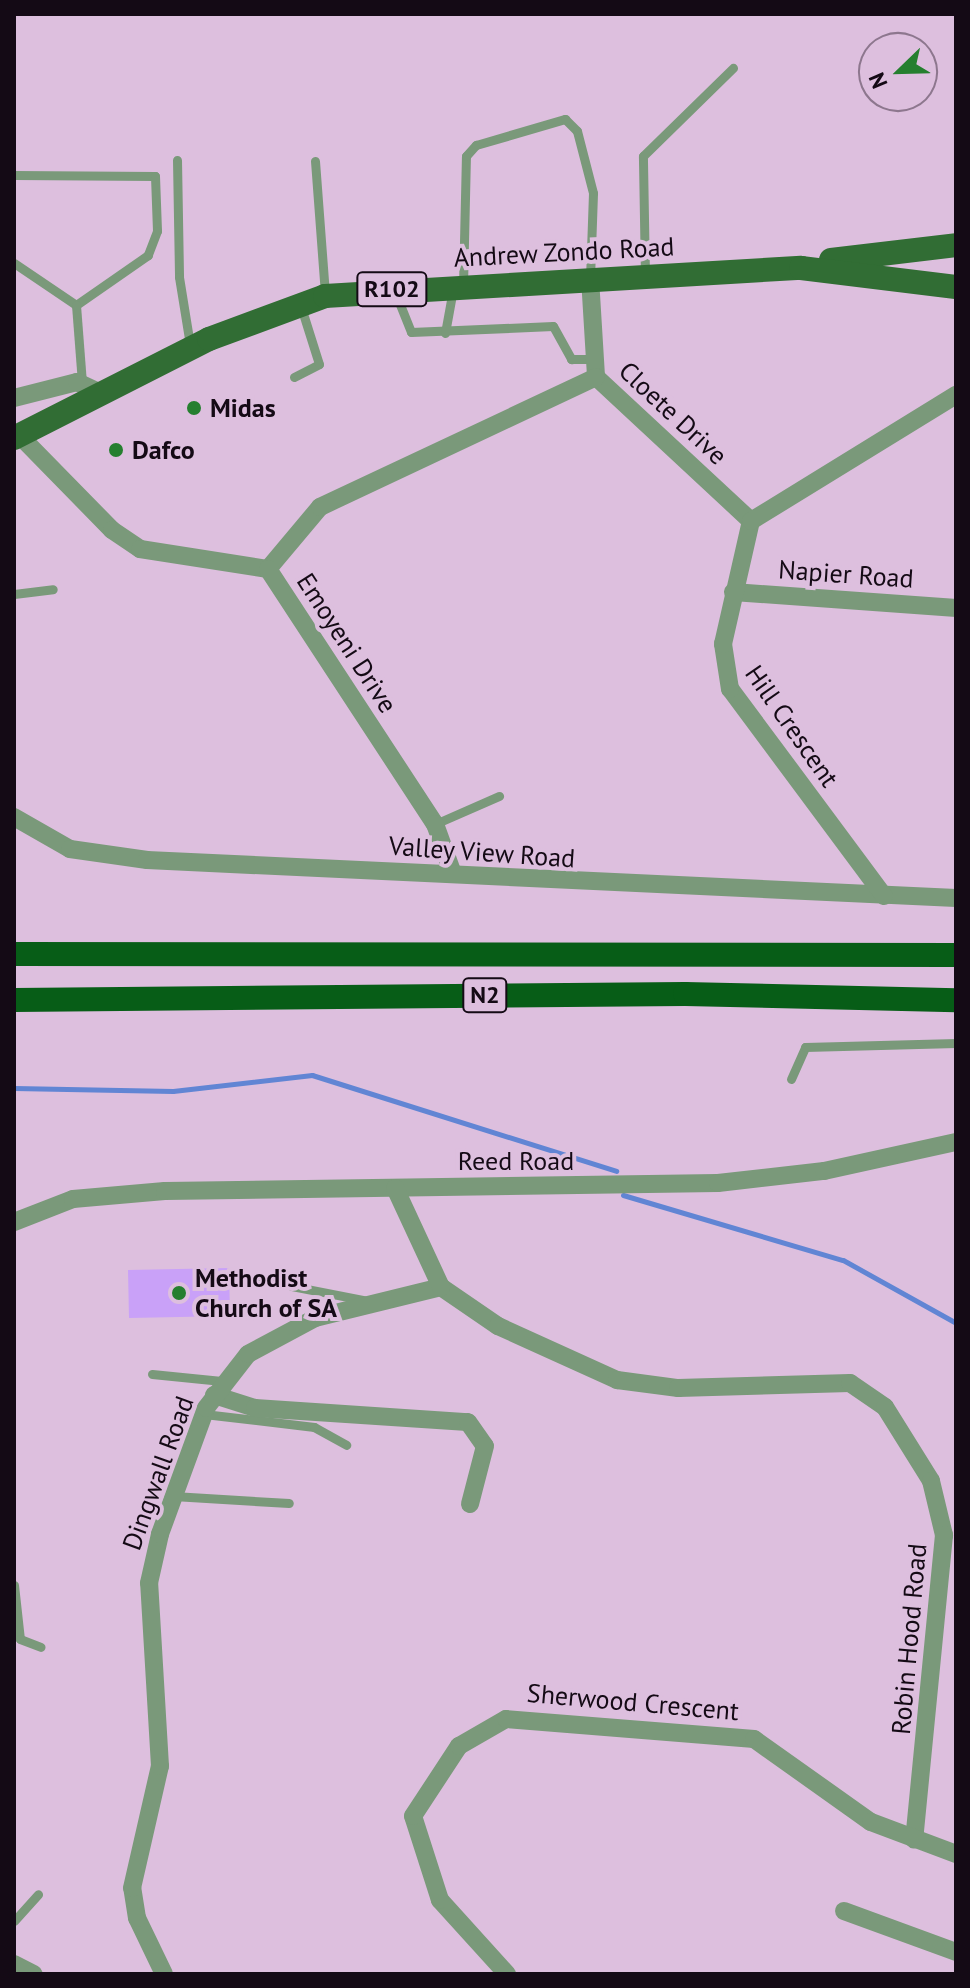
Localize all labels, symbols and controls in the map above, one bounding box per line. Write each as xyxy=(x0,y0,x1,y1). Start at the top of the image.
north arrow xyxy=(858,32,938,112)
text: N xyxy=(862,68,893,93)
street label: Andrew Zondo Road xyxy=(452,231,676,273)
road number: R102 xyxy=(356,269,428,309)
street label: Cloete Drive xyxy=(612,355,734,471)
place label: Midas xyxy=(210,392,276,424)
marker: Midas xyxy=(185,399,203,417)
place label: Dafco xyxy=(132,434,195,466)
marker: Dafco xyxy=(107,441,125,459)
street label: Napier Road xyxy=(777,554,915,594)
street label: Emoyeni Drive xyxy=(290,567,404,719)
street label: Hill Crescent xyxy=(739,659,845,793)
street label: Valley View Road xyxy=(387,830,577,874)
road number: N2 xyxy=(461,975,509,1015)
street label: Reed Road xyxy=(458,1145,574,1177)
place label: Methodist Church of SA xyxy=(195,1262,337,1324)
marker: Methodist Church of SA xyxy=(170,1284,188,1302)
street label: Dingwall Road xyxy=(116,1392,200,1554)
street label: Robin Hood Road xyxy=(885,1542,933,1736)
street label: Sherwood Crescent xyxy=(526,1677,740,1727)

